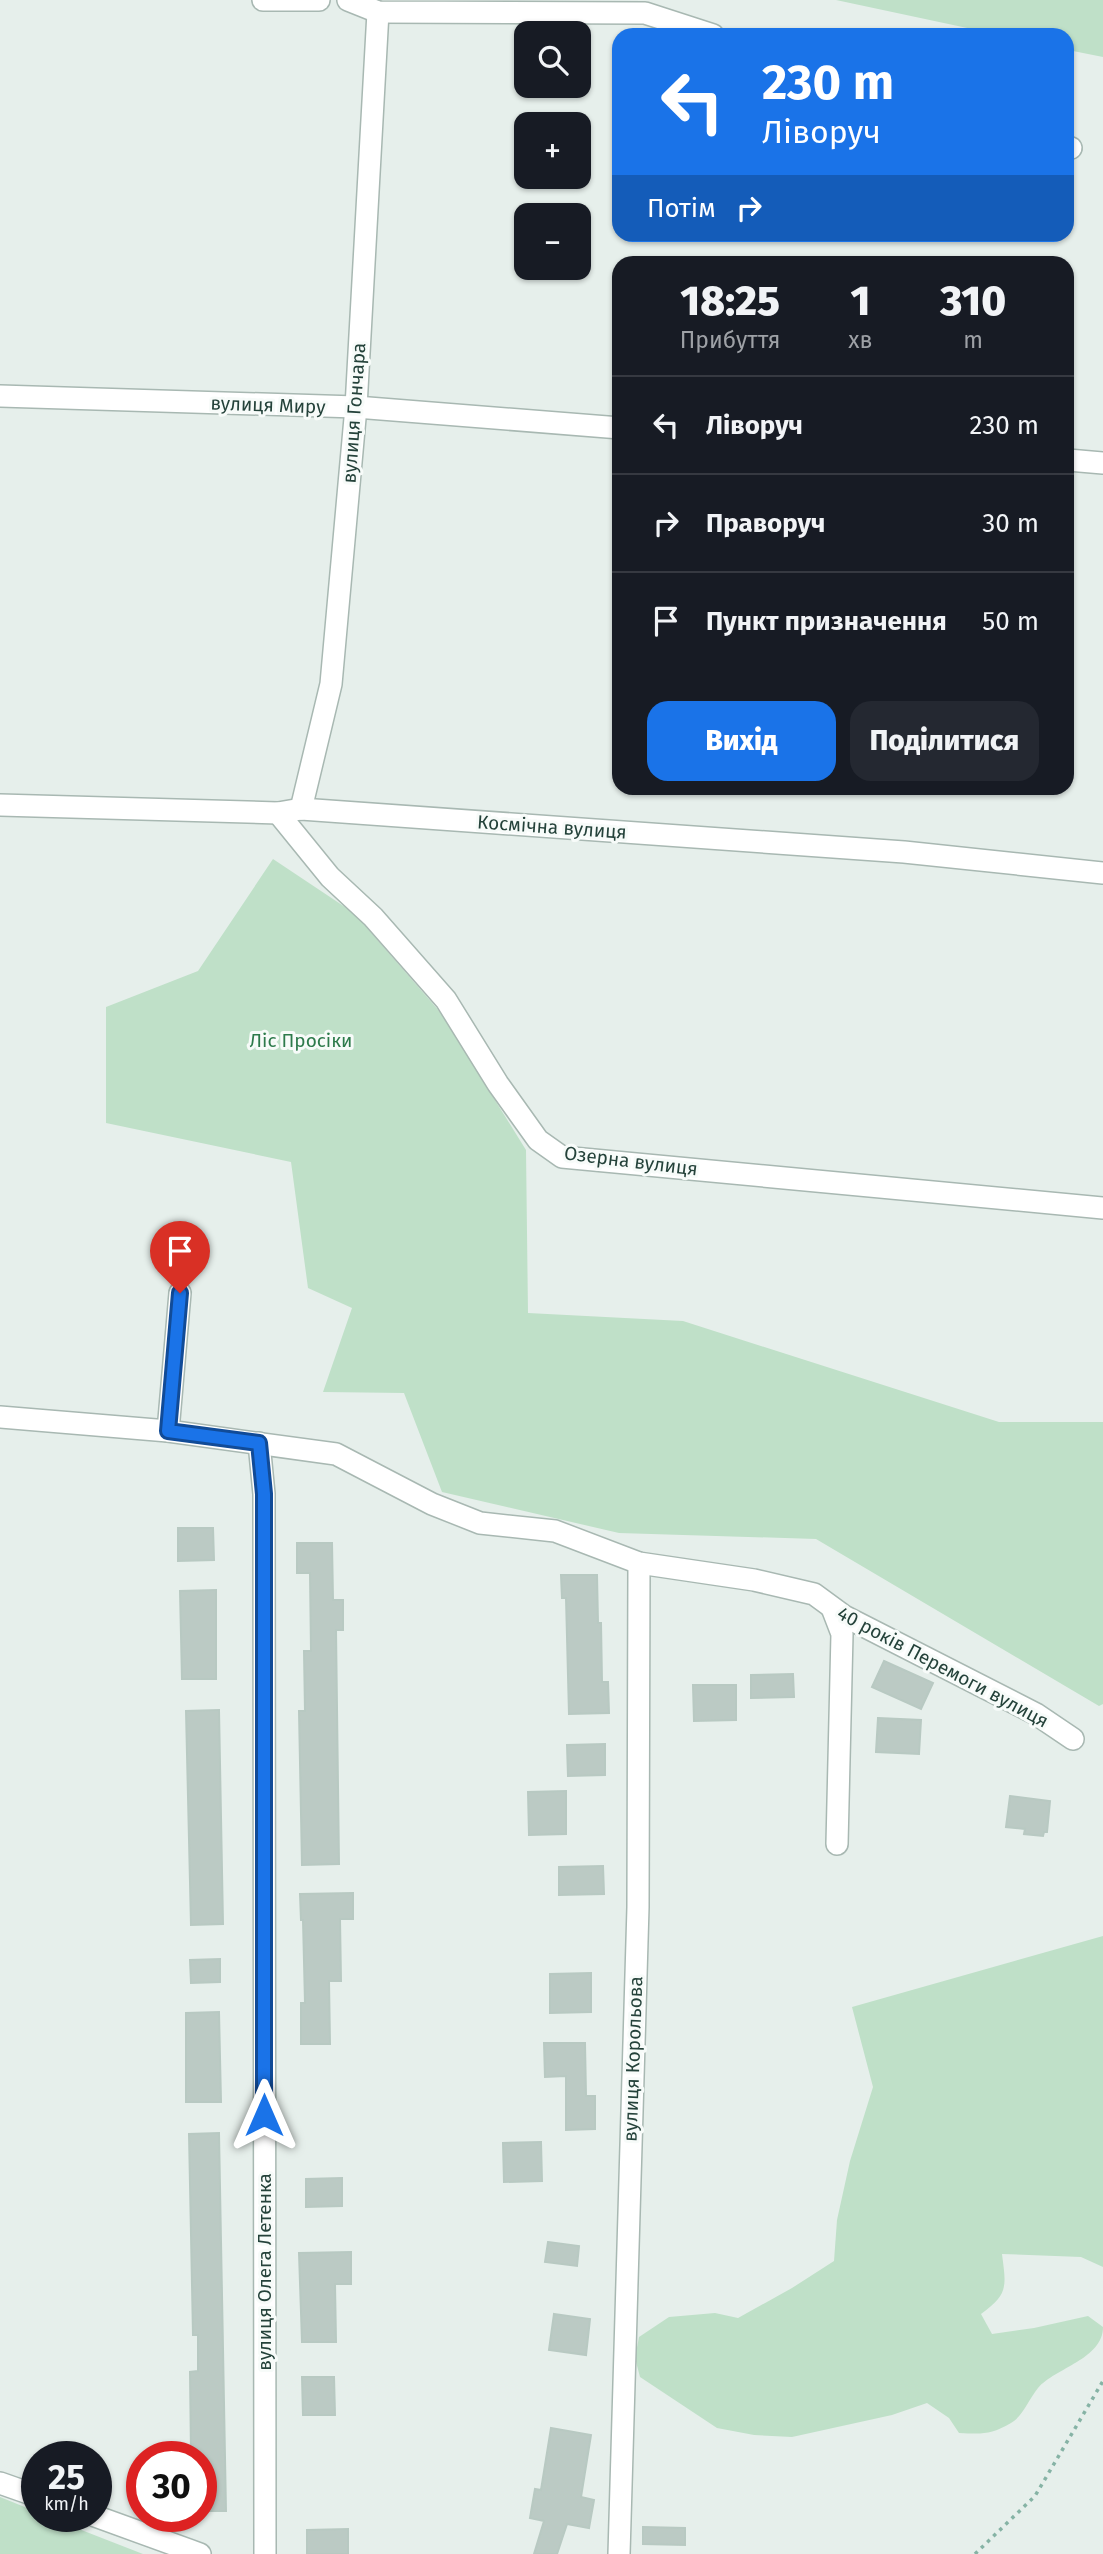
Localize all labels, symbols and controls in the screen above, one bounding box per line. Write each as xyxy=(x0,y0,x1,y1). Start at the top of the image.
map controls xyxy=(514,21,591,280)
button: search xyxy=(514,21,591,98)
text: 230 m xyxy=(762,53,894,112)
icon: left xyxy=(647,56,738,147)
button: + xyxy=(514,112,591,189)
text: Ліворуч xyxy=(762,113,881,151)
icon: right xyxy=(730,189,768,227)
text: Потім xyxy=(647,193,716,224)
button: − xyxy=(514,203,591,280)
text: 18:25 xyxy=(680,276,780,326)
text: 1 xyxy=(850,276,870,326)
text: 310 xyxy=(940,276,1006,326)
text: Прибуття xyxy=(680,326,780,354)
text: хв xyxy=(848,326,872,354)
text: m xyxy=(963,326,983,354)
street label: вулиця Гончара xyxy=(338,342,370,484)
street label: вулиця Миру xyxy=(210,391,327,419)
icon: left xyxy=(647,406,685,444)
text: Ліворуч xyxy=(706,410,803,441)
text: 230 m xyxy=(970,410,1039,441)
icon: right xyxy=(647,504,685,542)
text: Праворуч xyxy=(706,508,825,539)
text: 30 m xyxy=(982,508,1039,539)
icon: arrive xyxy=(647,602,685,640)
text: Пункт призначення xyxy=(706,606,947,637)
text: 50 m xyxy=(982,606,1039,637)
button: Вихід xyxy=(647,701,836,781)
button: Поділитися xyxy=(850,701,1039,781)
street label: Космічна вулиця xyxy=(476,810,628,844)
park label: Ліс Просіки xyxy=(250,1029,352,1052)
street label: Озерна вулиця xyxy=(563,1141,699,1181)
pin xyxy=(150,1221,210,1293)
icon: arrive xyxy=(161,1232,199,1270)
street label: 40 років Перемоги вулиця xyxy=(833,1601,1053,1733)
street label: вулиця Корольова xyxy=(619,1976,647,2142)
position arrow xyxy=(227,2078,301,2152)
street label: вулиця Олега Летенка xyxy=(253,2173,276,2371)
speed limit sign: 30 xyxy=(126,2441,217,2532)
text: 25 xyxy=(48,2456,85,2498)
text: km/h xyxy=(44,2493,89,2515)

